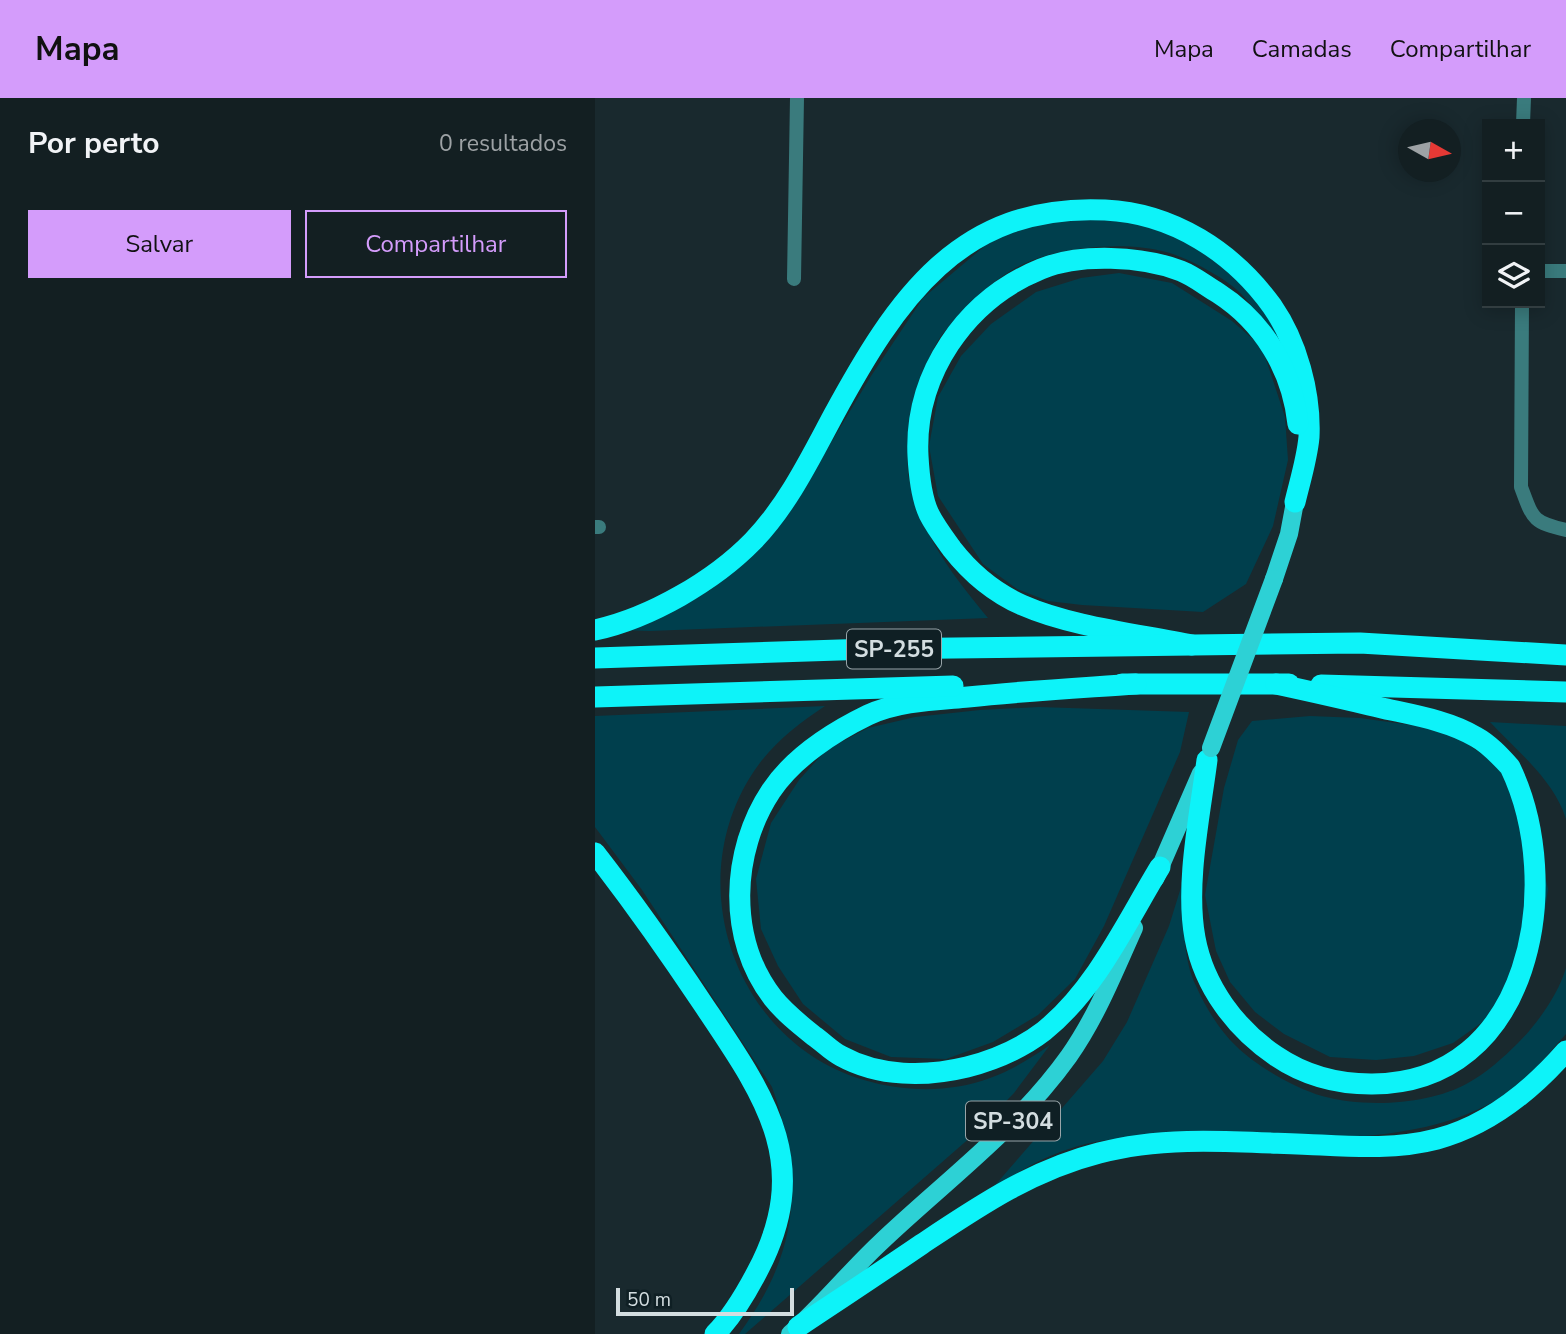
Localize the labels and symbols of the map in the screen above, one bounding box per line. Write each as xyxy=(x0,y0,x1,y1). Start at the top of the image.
north arrow xyxy=(1398,119,1461,182)
road number: SP-255 xyxy=(847,629,941,668)
road number: SP-304 xyxy=(966,1102,1060,1140)
scale bar xyxy=(616,1285,795,1317)

